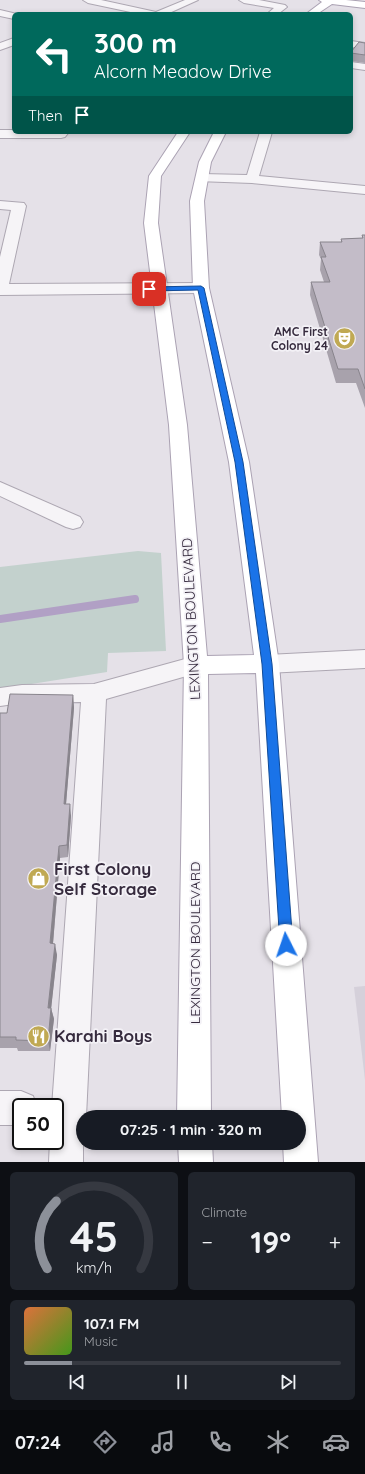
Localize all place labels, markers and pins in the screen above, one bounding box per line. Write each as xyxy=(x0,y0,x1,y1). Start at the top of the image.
pin xyxy=(132,272,166,306)
place label: AMC First Colony 24 xyxy=(271,324,328,353)
theatre icon: AMC First Colony 24 xyxy=(331,326,357,352)
place label: First Colony Self Storage xyxy=(54,858,157,899)
shop icon: First Colony Self Storage xyxy=(25,866,51,892)
restaurant icon: Karahi Boys xyxy=(25,1023,51,1049)
place label: Karahi Boys xyxy=(54,1025,152,1046)

